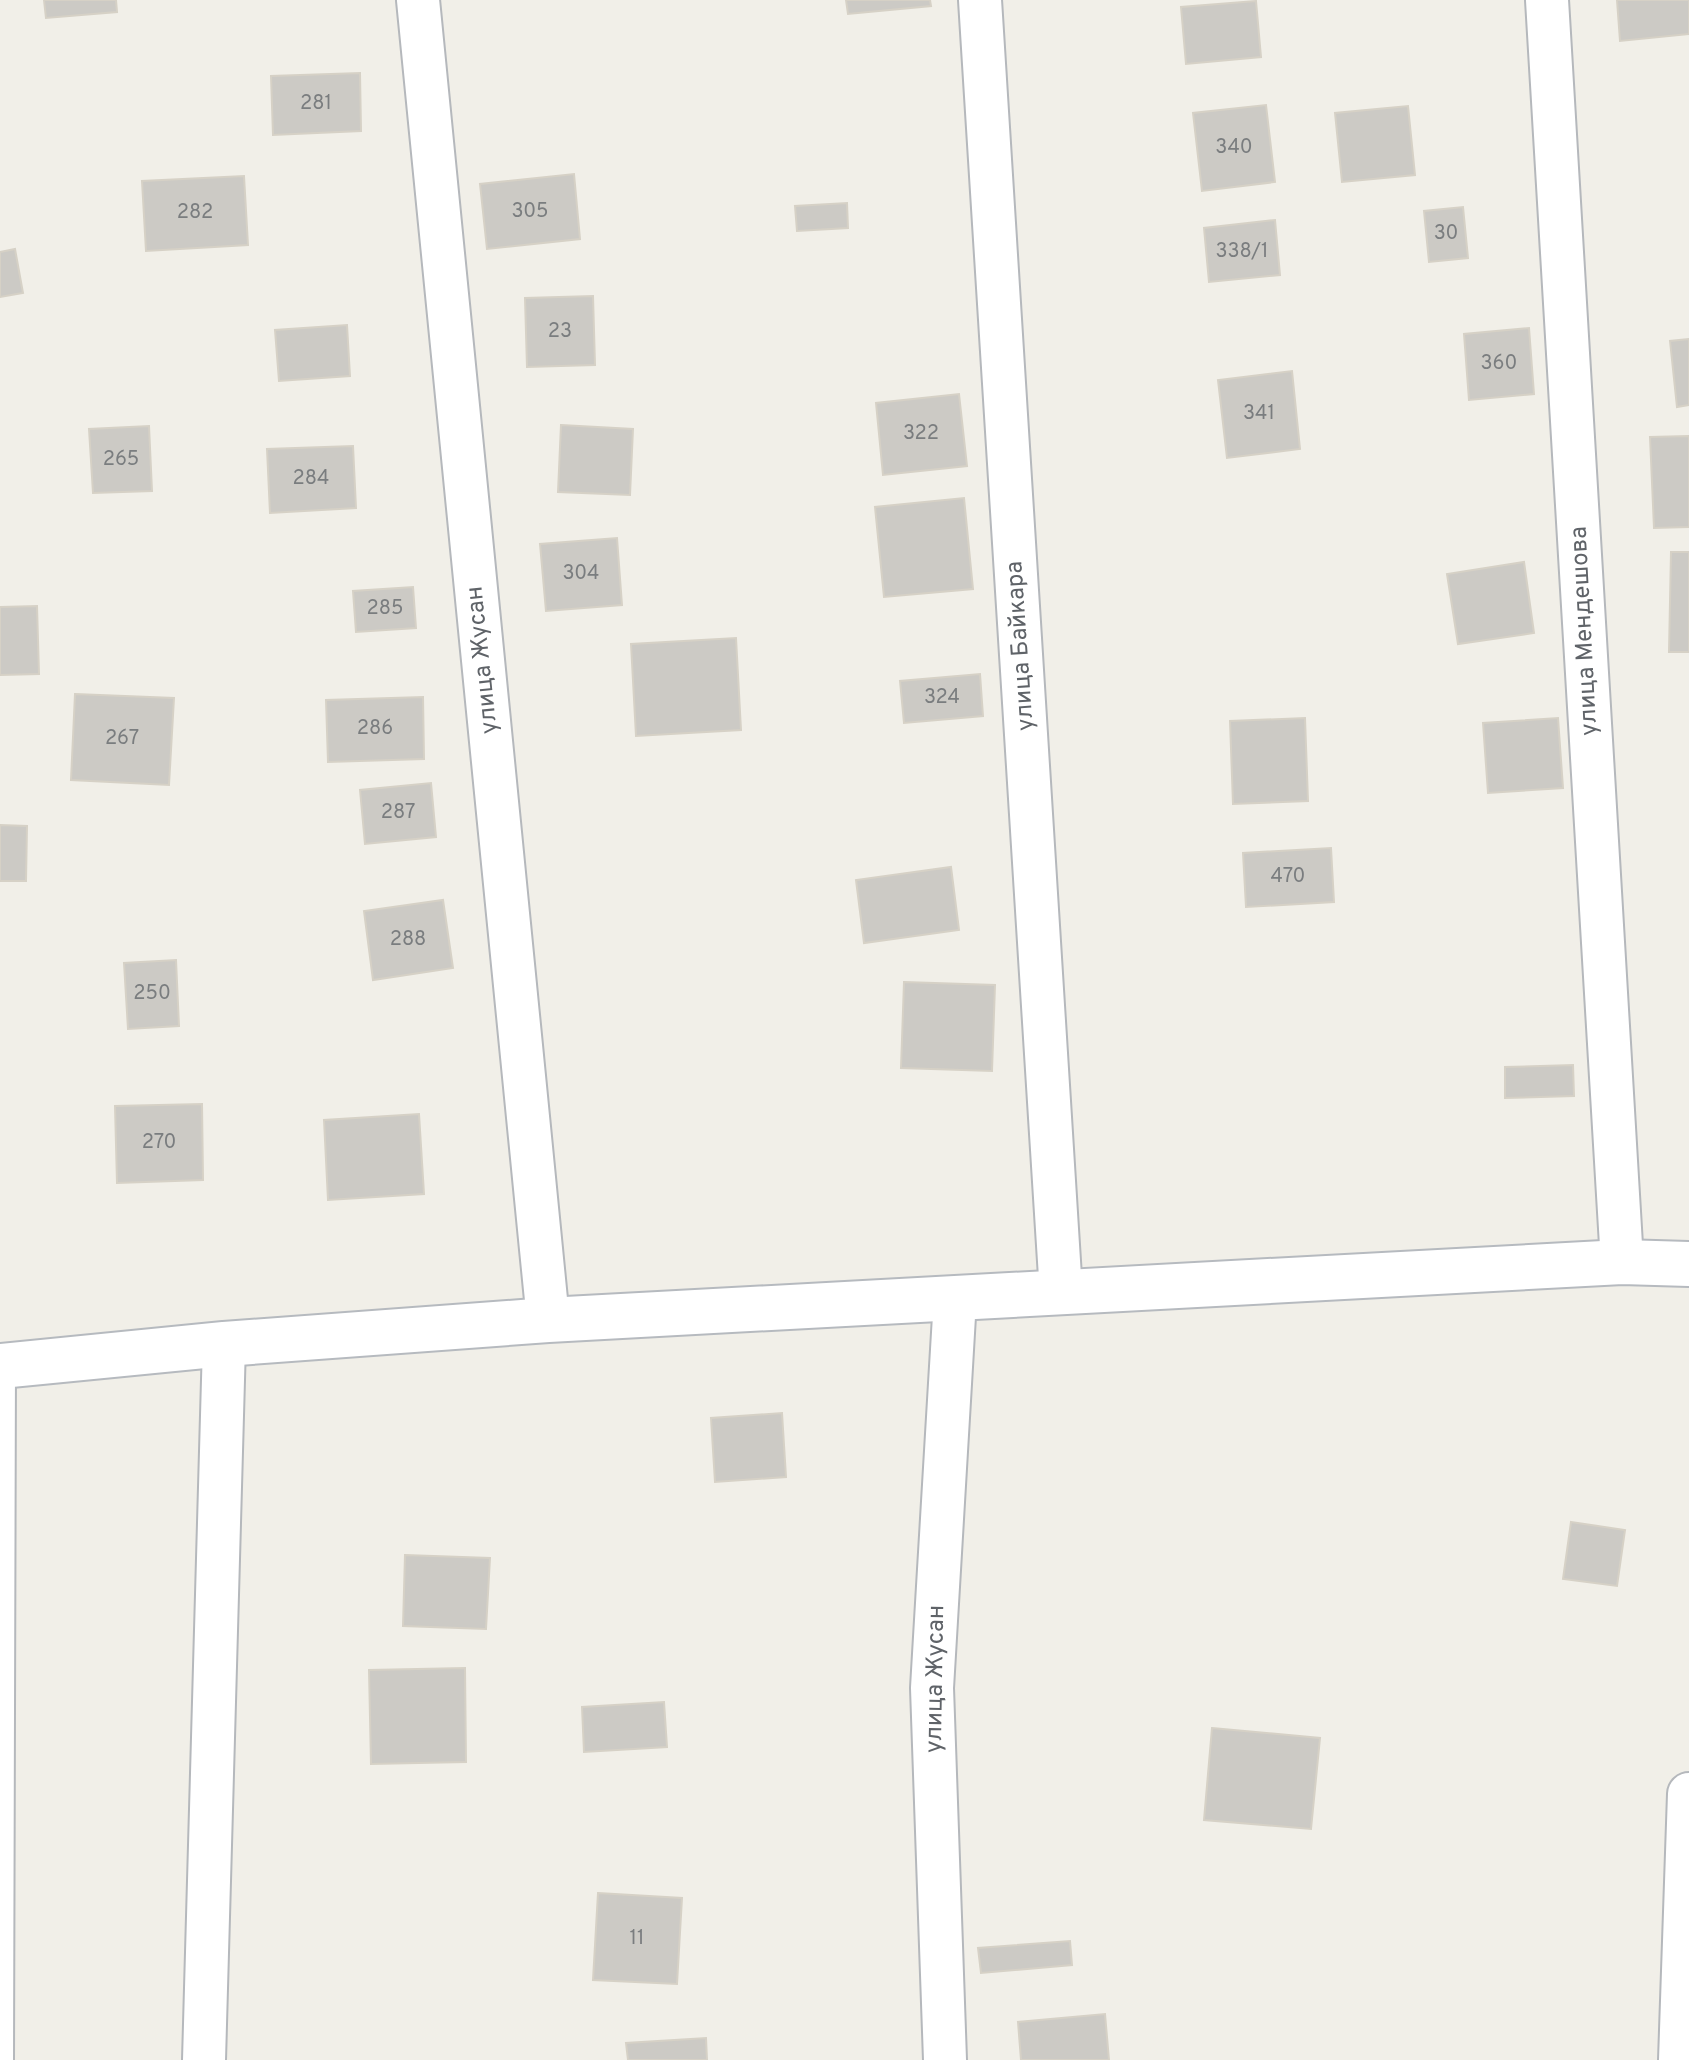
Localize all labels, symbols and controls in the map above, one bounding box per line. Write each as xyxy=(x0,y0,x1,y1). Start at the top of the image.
house number: 281 xyxy=(300,91,332,117)
house number: 340 xyxy=(1215,135,1253,161)
house number: 305 xyxy=(511,199,549,225)
house number: 282 xyxy=(177,200,213,226)
house number: 30 xyxy=(1434,221,1458,247)
house number: 338/1 xyxy=(1216,239,1268,265)
house number: 23 xyxy=(548,319,572,345)
house number: 360 xyxy=(1481,351,1517,377)
house number: 341 xyxy=(1243,401,1275,427)
house number: 322 xyxy=(903,421,939,447)
house number: 265 xyxy=(103,447,139,473)
house number: 284 xyxy=(293,466,329,492)
street label: улица Мендешова xyxy=(1565,525,1605,737)
street label: улица Байкара xyxy=(1000,560,1042,732)
house number: 304 xyxy=(562,561,600,587)
street label: улица Жусан xyxy=(460,585,506,735)
house number: 285 xyxy=(367,596,403,622)
house number: 324 xyxy=(924,685,960,711)
house number: 286 xyxy=(357,716,393,742)
house number: 267 xyxy=(105,726,139,752)
house number: 287 xyxy=(381,800,415,826)
house number: 470 xyxy=(1271,864,1305,890)
house number: 288 xyxy=(390,927,426,953)
house number: 250 xyxy=(133,981,171,1007)
house number: 270 xyxy=(142,1130,176,1156)
street label: улица Жусан xyxy=(920,1605,952,1753)
house number: 11 xyxy=(630,1926,644,1952)

